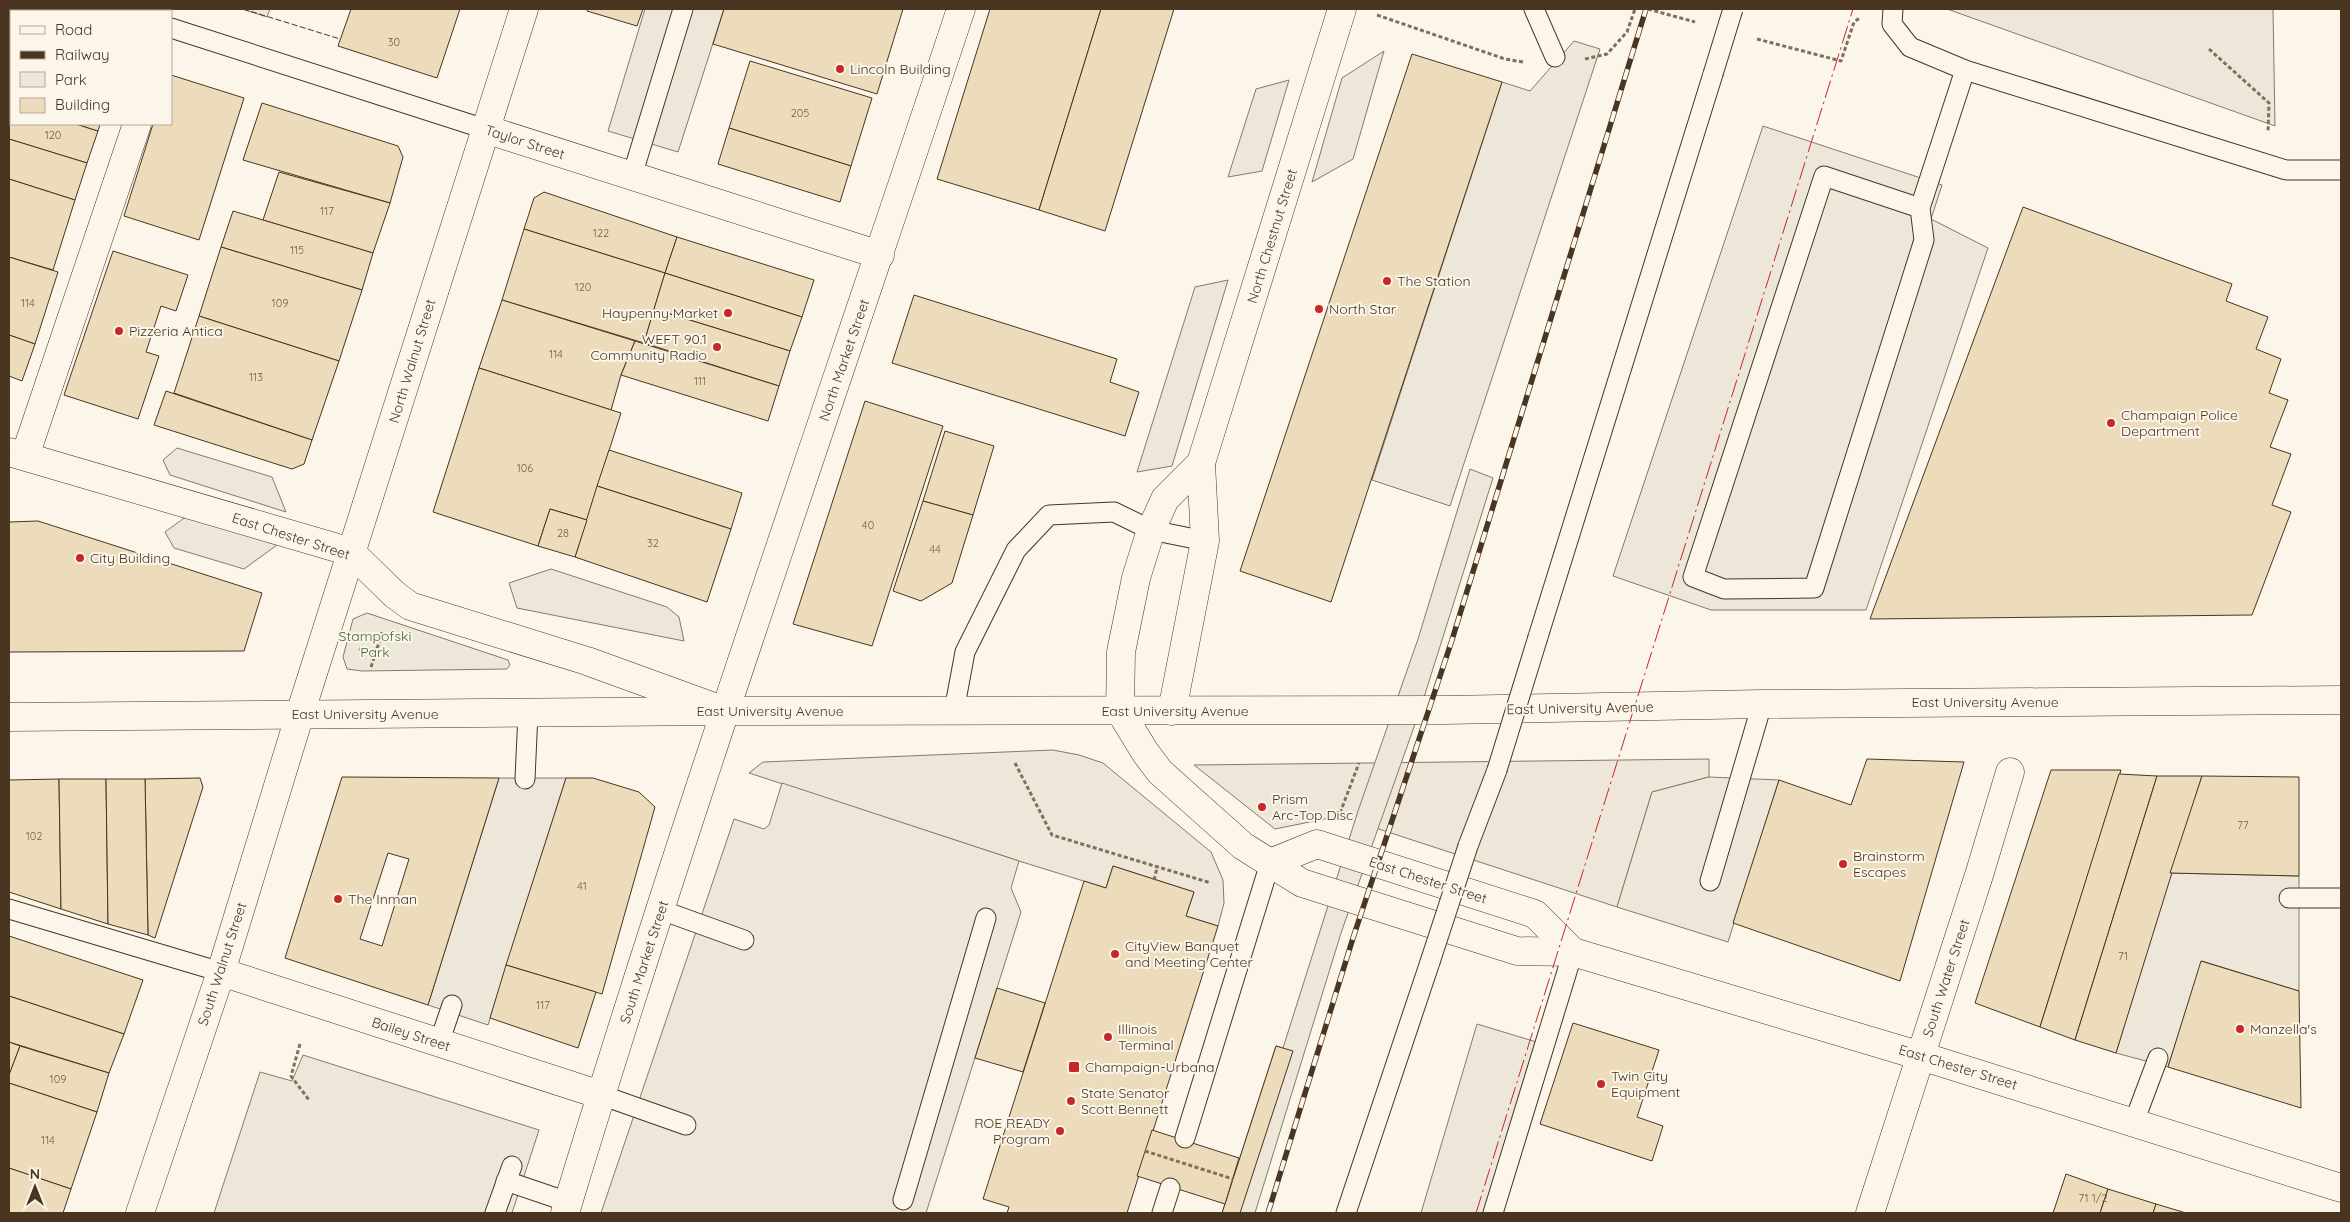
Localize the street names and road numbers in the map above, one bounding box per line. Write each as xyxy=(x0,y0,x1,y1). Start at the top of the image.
street label: Taylor Street xyxy=(483,121,567,163)
street label: North Chestnut Street xyxy=(1243,166,1301,305)
street label: North Market Street xyxy=(815,296,873,423)
street label: North Walnut Street xyxy=(385,297,439,425)
street label: East Chester Street xyxy=(230,508,353,564)
street label: East University Avenue xyxy=(1911,693,2059,711)
street label: East University Avenue xyxy=(1506,698,1654,718)
street label: East University Avenue xyxy=(696,702,844,720)
street label: East University Avenue xyxy=(1101,702,1249,720)
street label: East University Avenue xyxy=(291,705,439,723)
street label: East Chester Street xyxy=(1367,852,1490,908)
street label: South Market Street xyxy=(616,898,672,1026)
street label: South Walnut Street xyxy=(194,900,251,1028)
street label: South Water Street xyxy=(1918,917,1974,1039)
street label: Bailey Street xyxy=(369,1013,453,1055)
street label: East Chester Street xyxy=(1896,1040,2020,1094)

